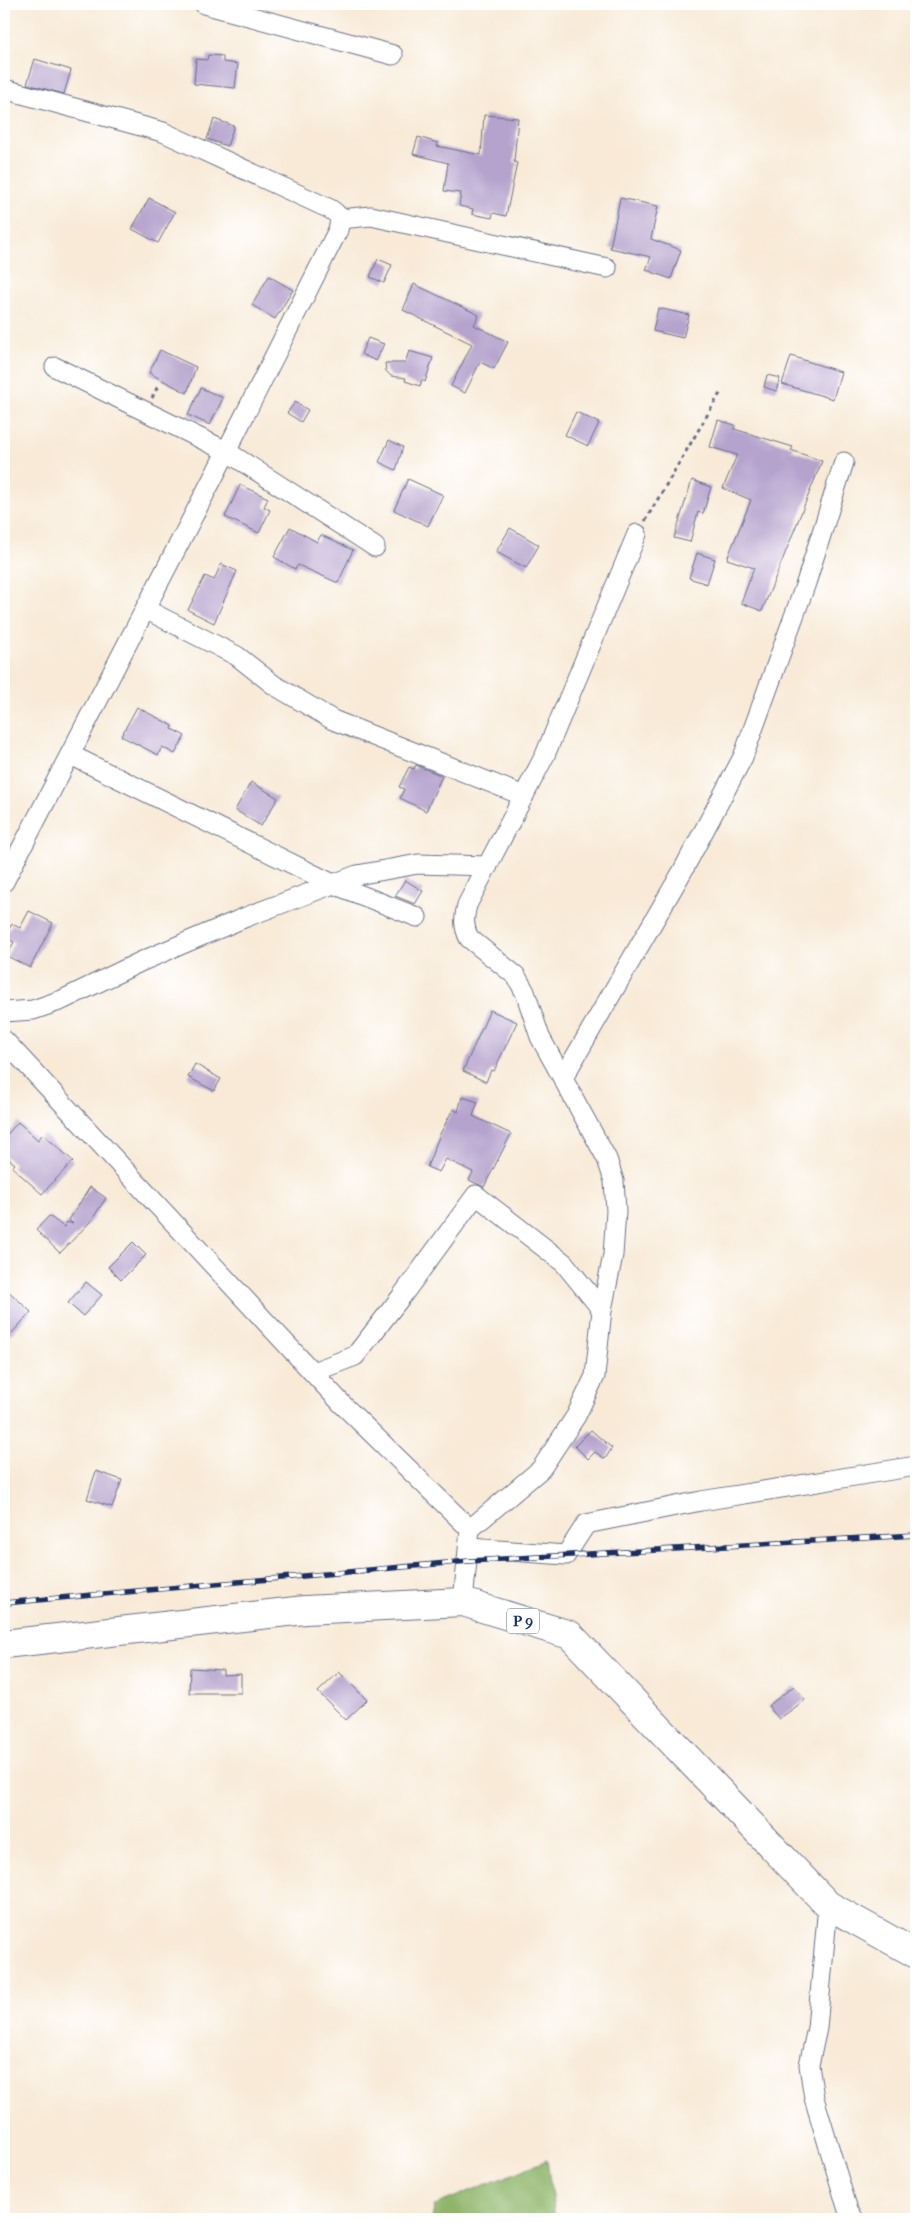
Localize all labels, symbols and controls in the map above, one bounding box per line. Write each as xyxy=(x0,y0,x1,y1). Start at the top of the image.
road number: P 9 xyxy=(507,1608,539,1634)

